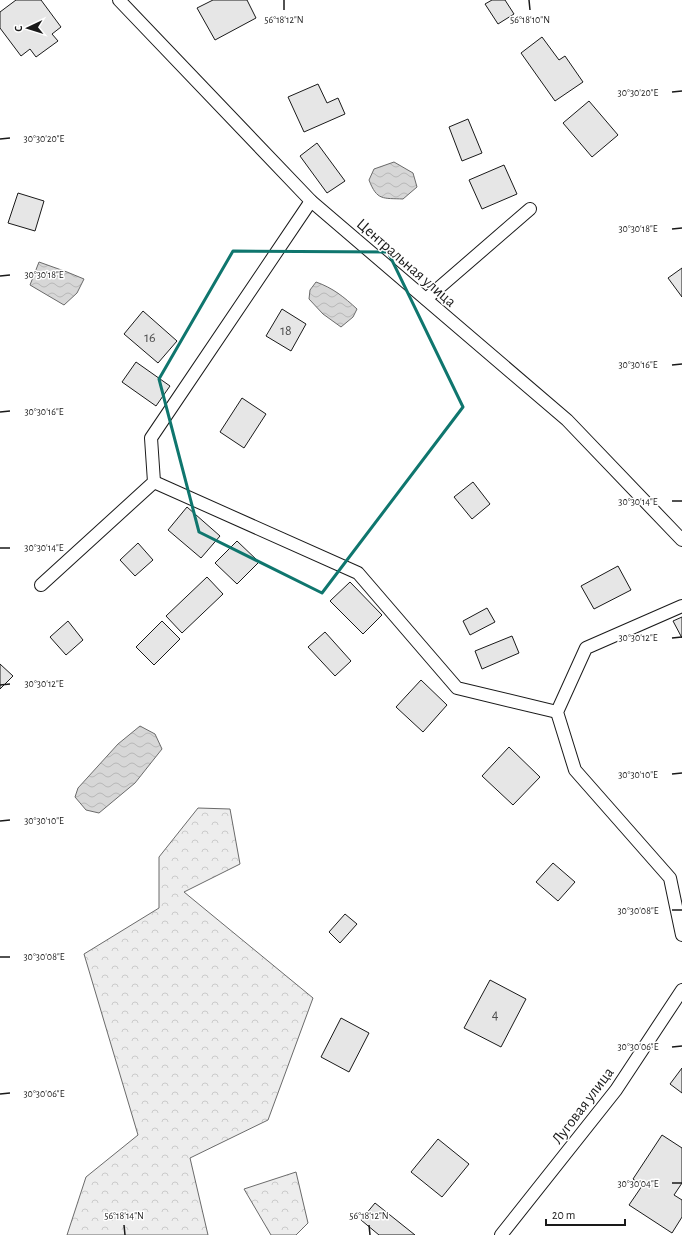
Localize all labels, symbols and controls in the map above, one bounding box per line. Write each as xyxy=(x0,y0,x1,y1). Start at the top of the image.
north arrow xyxy=(8,8,48,48)
text: 56°18'12"N xyxy=(264,15,304,25)
text: 56°18'10"N xyxy=(510,15,550,25)
text: С xyxy=(13,25,24,32)
text: 30°30'20"E xyxy=(618,88,659,98)
text: 30°30'20"E xyxy=(24,134,65,144)
street label: Центральная улица xyxy=(353,215,459,311)
text: 30°30'18"E xyxy=(618,224,658,234)
text: 30°30'18"E xyxy=(24,270,64,280)
house number: 18 xyxy=(280,324,292,338)
house number: 16 xyxy=(144,331,156,345)
text: 30°30'16"E xyxy=(618,360,658,370)
text: 30°30'16"E xyxy=(24,407,64,417)
text: 30°30'14"E xyxy=(618,497,658,507)
text: 30°30'14"E xyxy=(24,543,64,553)
text: 30°30'12"E xyxy=(619,633,658,643)
text: 30°30'12"E xyxy=(25,679,64,689)
text: 30°30'10"E xyxy=(618,770,658,780)
text: 30°30'10"E xyxy=(24,816,64,826)
text: 30°30'08"E xyxy=(617,906,659,916)
text: 30°30'08"E xyxy=(23,952,65,962)
house number: 4 xyxy=(492,1008,499,1022)
text: 30°30'06"E xyxy=(618,1042,659,1052)
street label: Луговая улица xyxy=(549,1064,617,1148)
text: 30°30'06"E xyxy=(24,1089,65,1099)
text: 30°30'04"E xyxy=(617,1179,659,1189)
scale bar xyxy=(546,1201,625,1227)
text: 20 m xyxy=(552,1209,575,1221)
text: 56°18'14"N xyxy=(104,1211,144,1221)
text: 56°18'12"N xyxy=(349,1211,389,1221)

